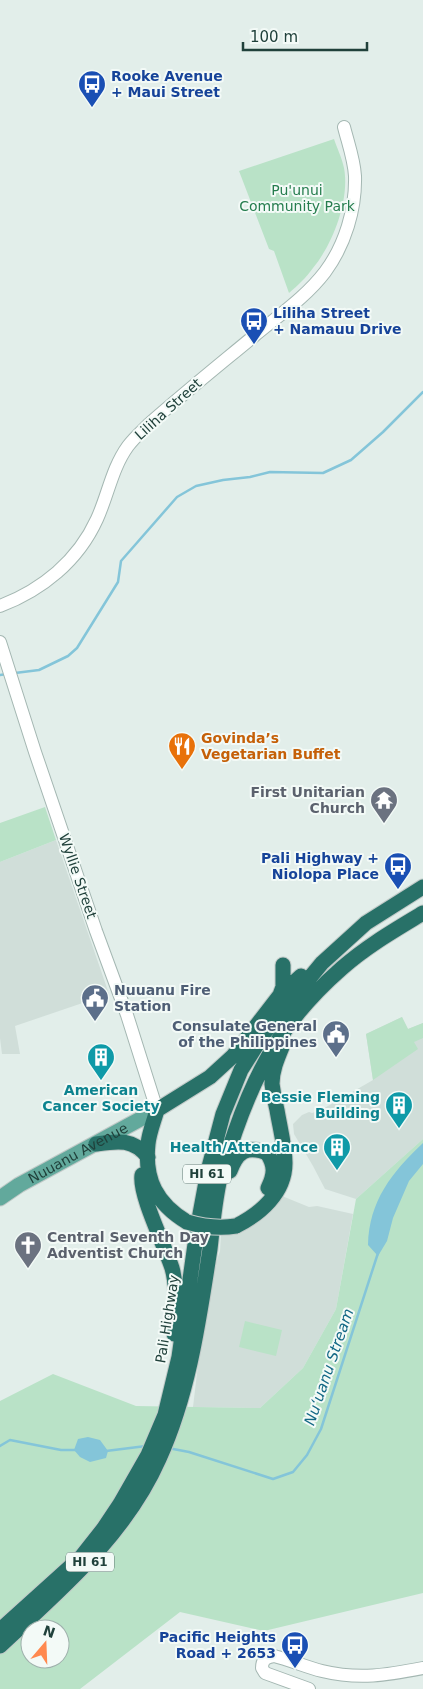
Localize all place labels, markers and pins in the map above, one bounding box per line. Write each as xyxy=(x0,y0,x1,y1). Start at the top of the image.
place label: Rooke Avenue + Maui Street xyxy=(111,68,223,100)
bus stop icon: Rooke Avenue + Maui Street xyxy=(77,69,107,108)
place label: Liliha Street + Namauu Drive xyxy=(273,305,402,337)
bus stop icon: Liliha Street + Namauu Drive xyxy=(239,306,269,345)
place label: Govinda’s Vegetarian Buffet xyxy=(201,730,341,762)
restaurant icon: Govinda’s Vegetarian Buffet xyxy=(167,731,197,770)
place label: First Unitarian Church xyxy=(250,784,365,816)
temple icon: First Unitarian Church xyxy=(369,785,399,824)
place label: Pali Highway + Niolopa Place xyxy=(261,850,379,882)
bus stop icon: Pali Highway + Niolopa Place xyxy=(383,851,413,890)
place label: Nuuanu Fire Station xyxy=(114,982,211,1014)
public building icon: Nuuanu Fire Station xyxy=(80,983,110,1022)
place label: Consulate General of the Philippines xyxy=(172,1018,317,1050)
public building icon: Consulate General of the Philippines xyxy=(321,1019,351,1058)
building icon: American Cancer Society xyxy=(86,1042,116,1081)
place label: American Cancer Society xyxy=(42,1082,160,1114)
place label: Bessie Fleming Building xyxy=(261,1089,380,1121)
building icon: Bessie Fleming Building xyxy=(384,1090,414,1129)
building icon: Health/Attendance xyxy=(322,1132,352,1171)
place label: Health/Attendance xyxy=(170,1139,318,1155)
place label: Central Seventh Day Adventist Church xyxy=(47,1229,209,1261)
church icon: Central Seventh Day Adventist Church xyxy=(13,1230,43,1269)
place label: Pacific Heights Road + 2653 xyxy=(159,1629,276,1661)
bus stop icon: Pacific Heights Road + 2653 xyxy=(280,1630,310,1669)

